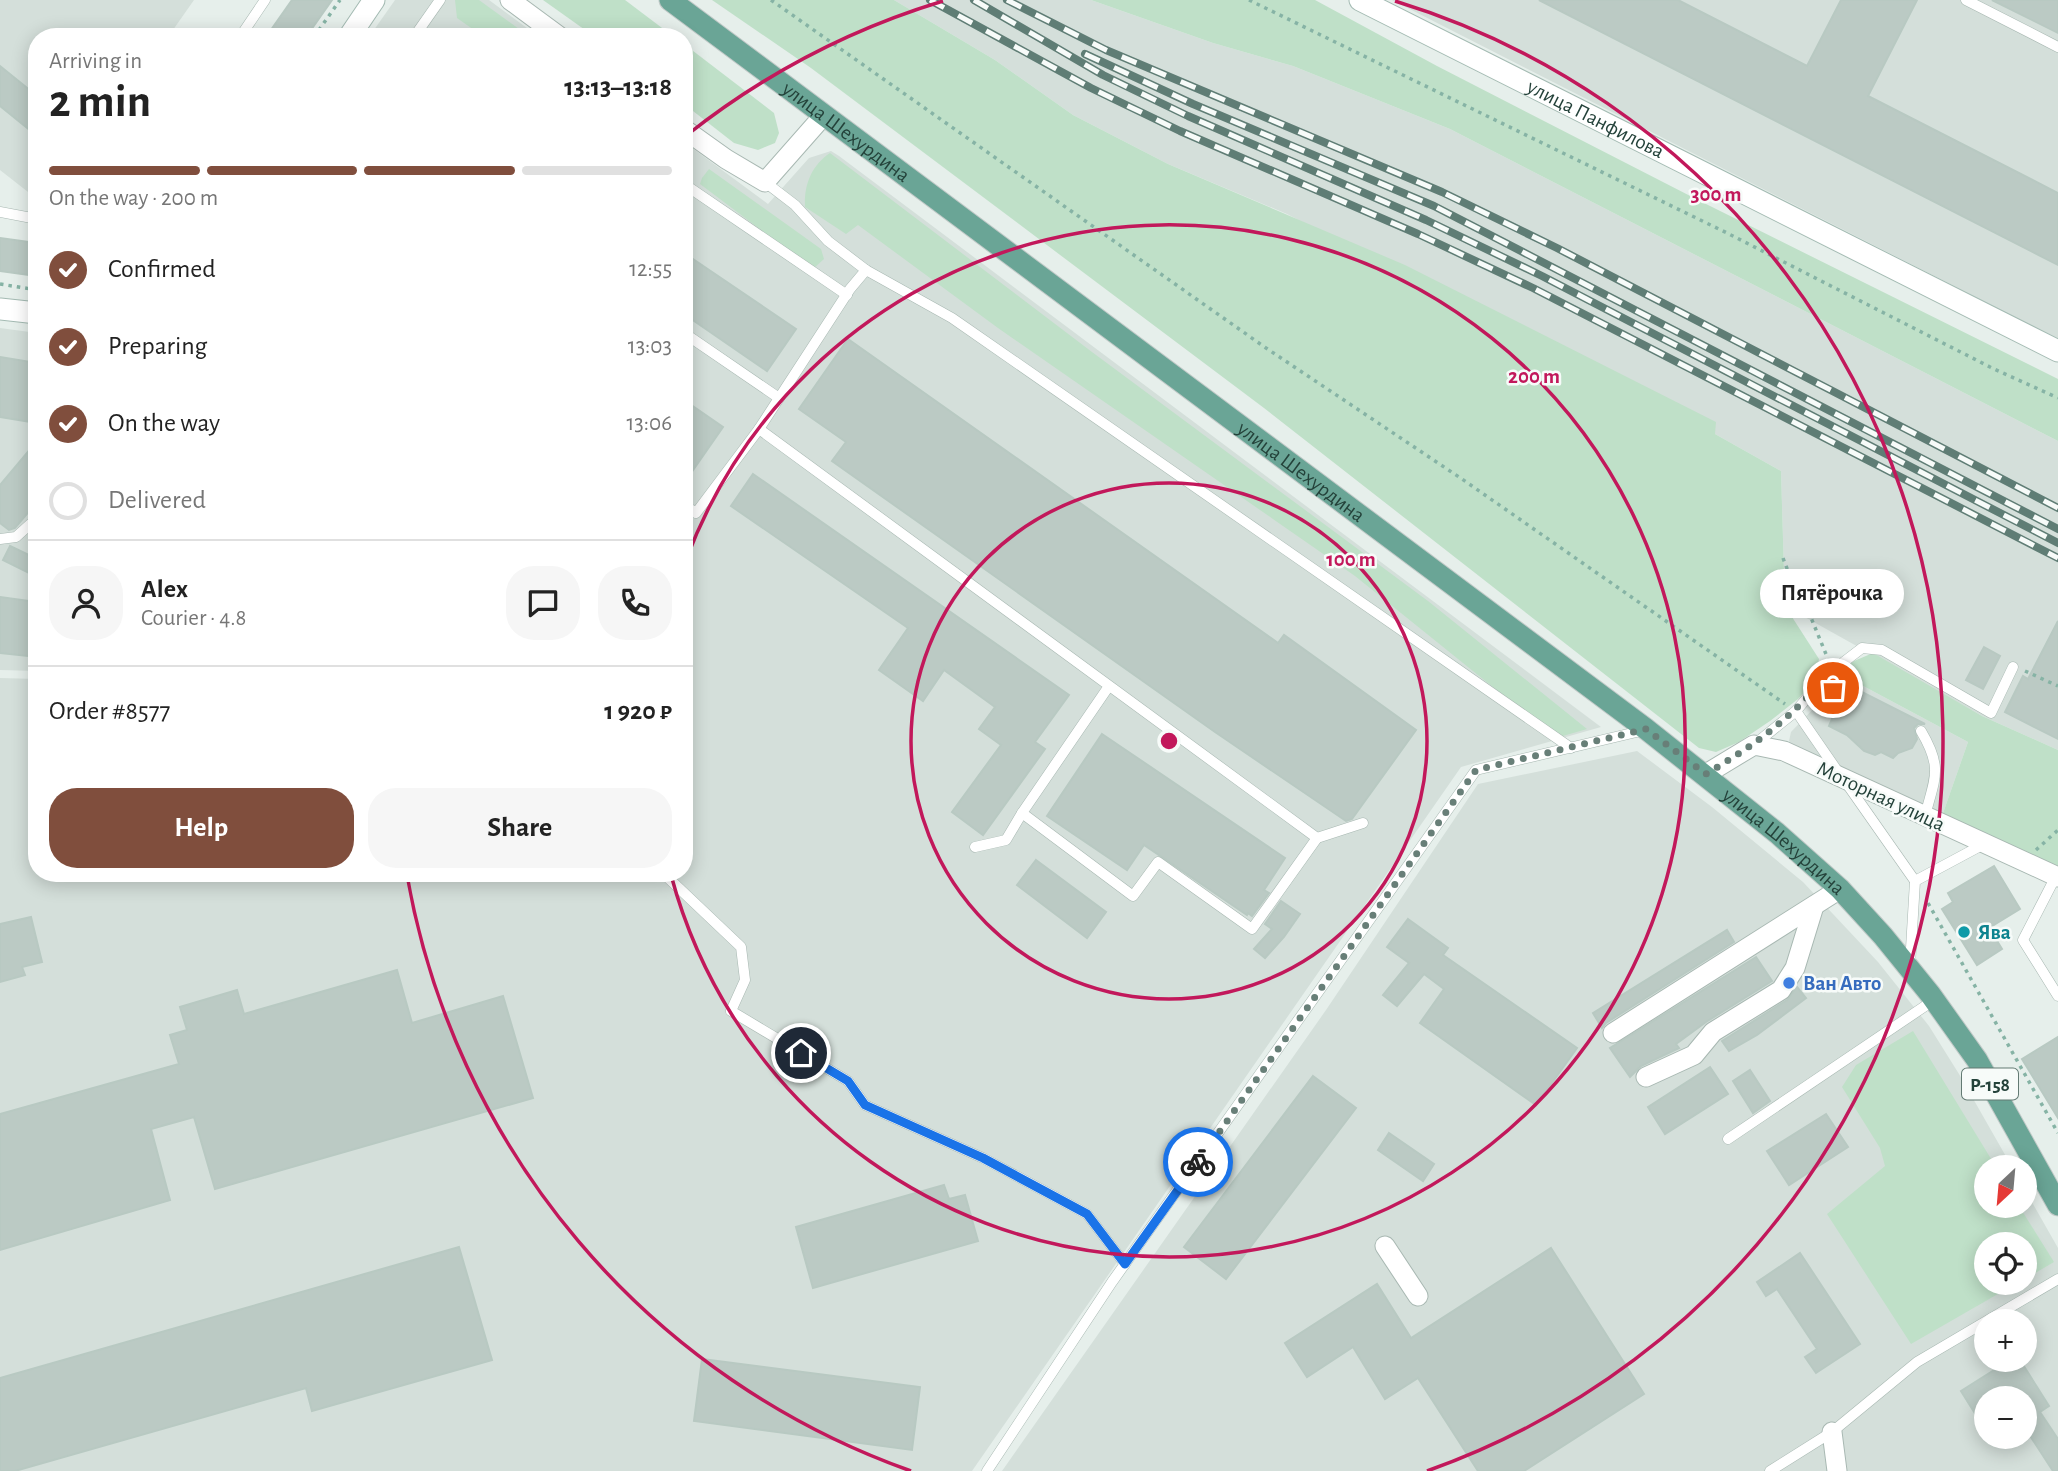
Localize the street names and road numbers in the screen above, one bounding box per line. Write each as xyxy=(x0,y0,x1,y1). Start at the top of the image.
street label: улица Панфилова xyxy=(1523,75,1668,162)
street label: улица Шехурдина xyxy=(777,77,914,187)
street label: улица Шехурдина xyxy=(1233,417,1369,526)
street label: Моторная улица xyxy=(1814,758,1948,835)
street label: улица Шехурдина xyxy=(1718,783,1849,899)
road number: Р-158 xyxy=(1962,1068,2018,1100)

